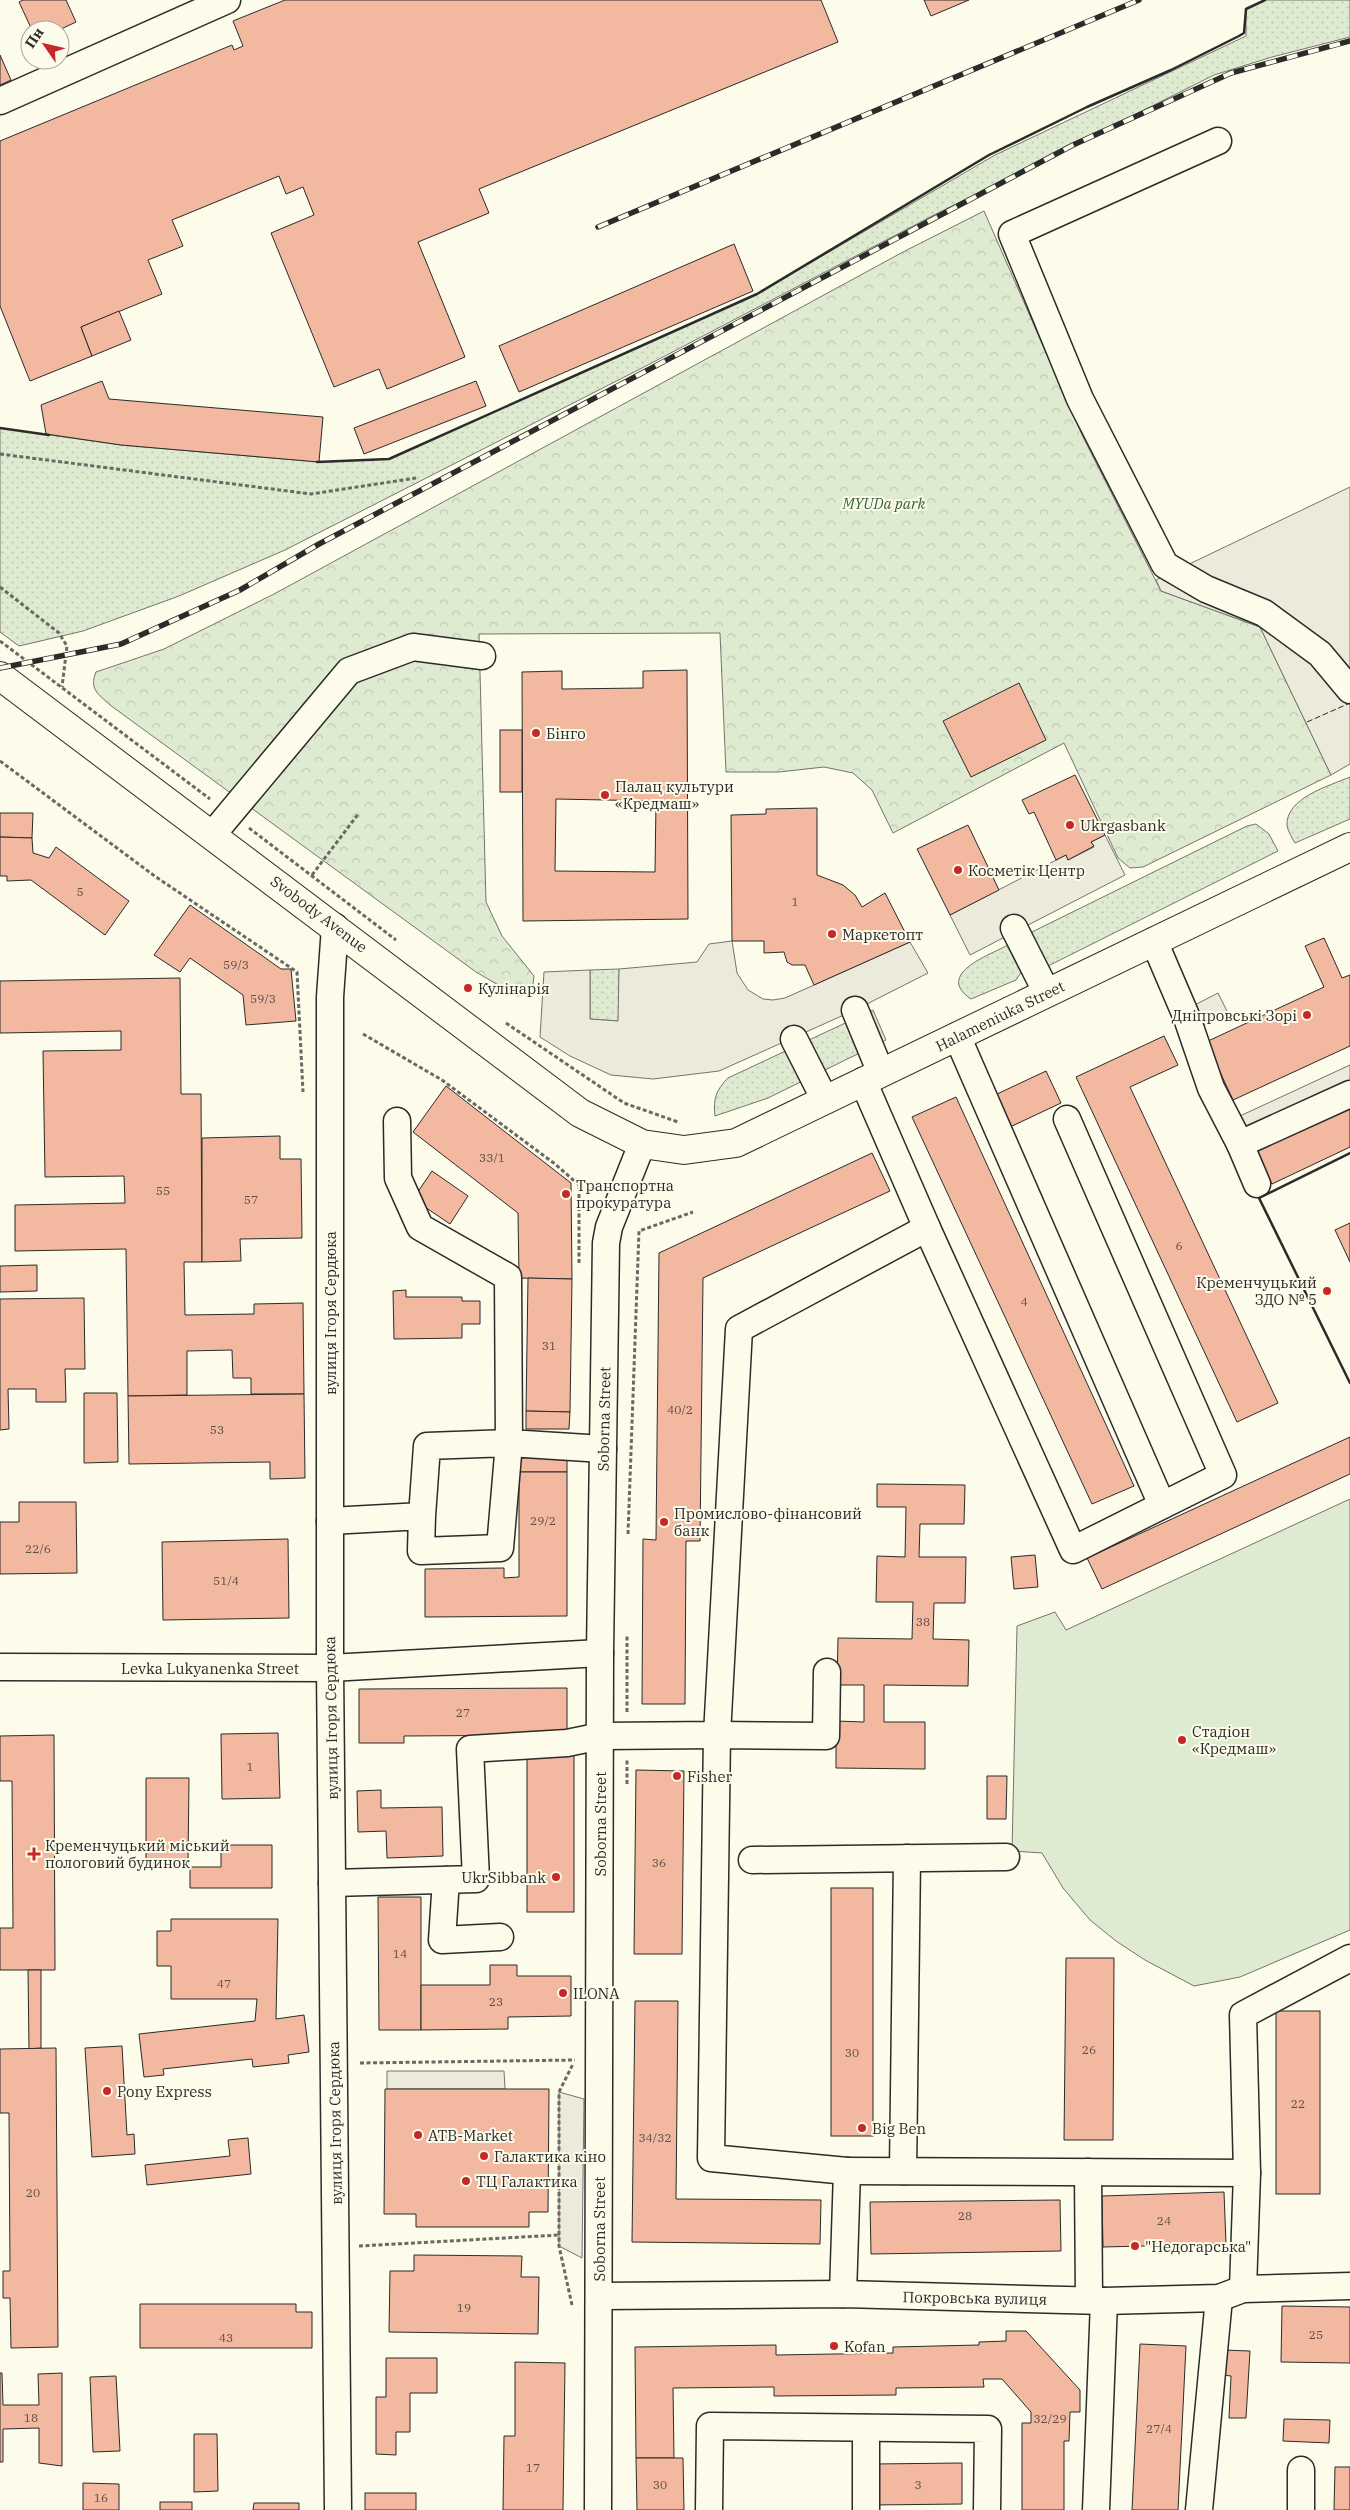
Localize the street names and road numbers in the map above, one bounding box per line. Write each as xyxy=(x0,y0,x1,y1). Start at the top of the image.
street label: Svobody Avenue xyxy=(267,871,371,957)
street label: Halameniuka Street xyxy=(932,977,1068,1055)
street label: вулиця Ігоря Сердюка xyxy=(321,1231,340,1395)
street label: Soborna Street xyxy=(594,1366,614,1472)
street label: вулиця Ігоря Сердюка xyxy=(320,1636,342,1800)
street label: Levka Lukyanenka Street xyxy=(121,1659,299,1678)
street label: Soborna Street xyxy=(591,1772,610,1876)
street label: вулиця Ігоря Сердюка xyxy=(324,2041,346,2205)
street label: Soborna Street xyxy=(590,2177,609,2281)
street label: Покровська вулиця xyxy=(902,2287,1048,2309)

